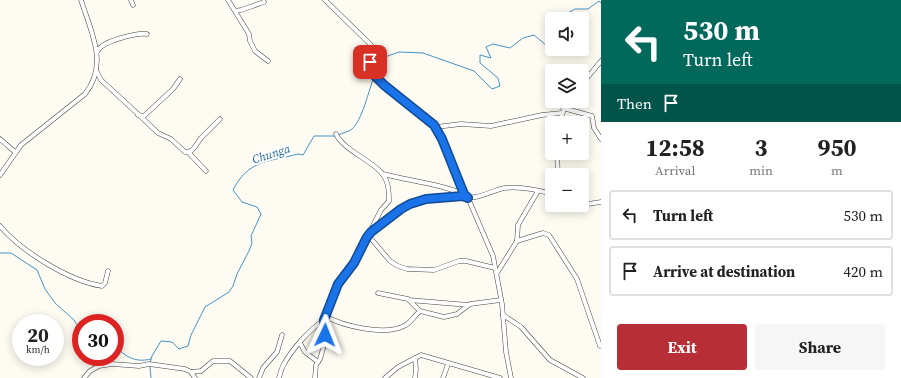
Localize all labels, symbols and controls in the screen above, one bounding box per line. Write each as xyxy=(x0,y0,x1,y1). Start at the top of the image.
text: 530 m xyxy=(683,11,760,49)
map controls xyxy=(545,12,589,212)
button: sound xyxy=(545,12,589,56)
icon: left xyxy=(617,16,669,68)
pin xyxy=(353,45,387,79)
text: Turn left xyxy=(683,47,753,72)
icon: arrive xyxy=(359,51,381,73)
button: layers xyxy=(545,64,589,108)
icon: arrive xyxy=(660,92,682,114)
text: Then xyxy=(617,93,652,114)
button: + xyxy=(545,116,589,160)
text: 12:58 xyxy=(646,131,705,164)
text: 3 xyxy=(755,131,768,164)
text: 950 xyxy=(817,131,856,164)
water label: Chunga xyxy=(250,140,293,168)
text: Arrival xyxy=(655,162,695,179)
text: min xyxy=(749,162,773,179)
text: m xyxy=(831,162,843,179)
button: − xyxy=(545,168,589,212)
icon: left xyxy=(619,204,641,226)
text: Turn left xyxy=(653,205,713,226)
text: 530 m xyxy=(843,205,883,226)
icon: arrive xyxy=(619,260,641,282)
text: Arrive at destination xyxy=(653,261,795,282)
text: 420 m xyxy=(843,261,883,282)
speed limit sign: 30 xyxy=(72,314,124,366)
position arrow xyxy=(304,314,346,356)
text: 20 xyxy=(27,321,49,349)
button: Exit xyxy=(617,324,747,370)
button: Share xyxy=(755,324,885,370)
text: km/h xyxy=(26,343,50,356)

